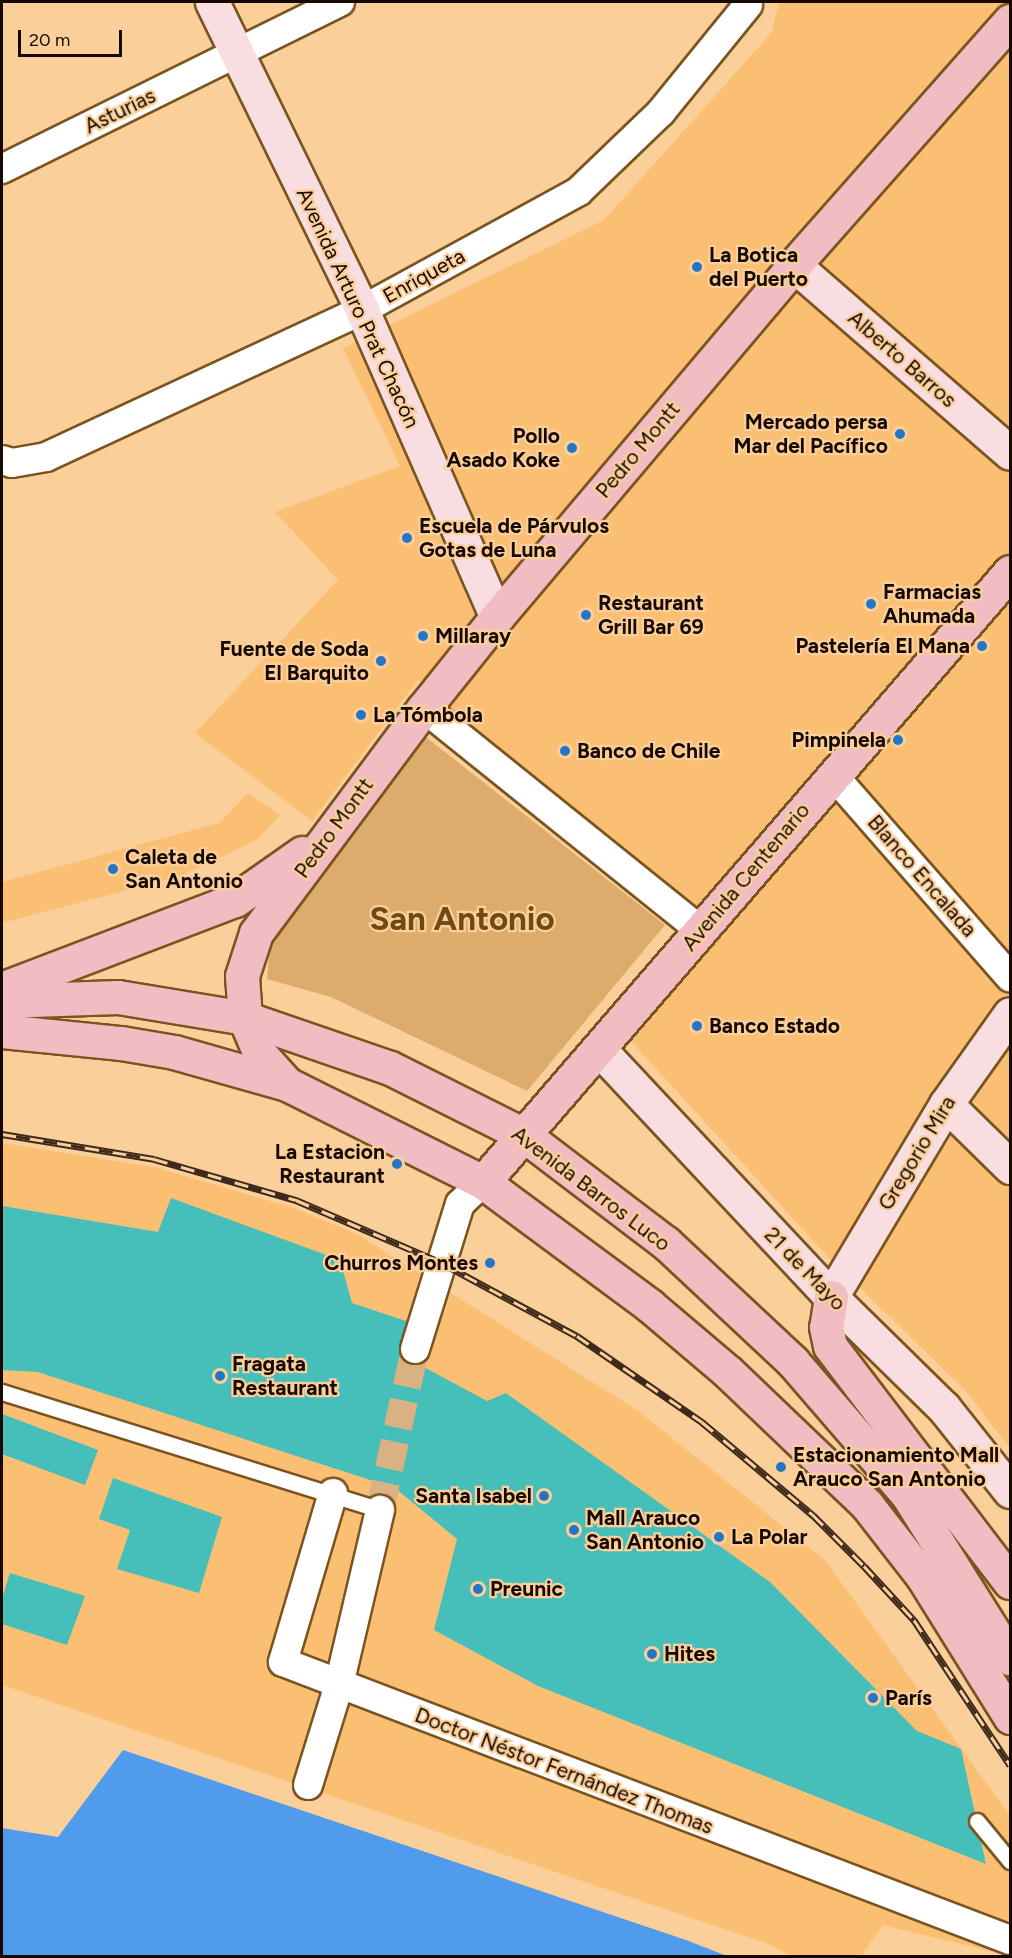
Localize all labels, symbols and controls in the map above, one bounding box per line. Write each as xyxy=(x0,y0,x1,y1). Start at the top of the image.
scale bar xyxy=(21,18,124,56)
text: 20 m xyxy=(29,29,70,51)
street label: Asturias xyxy=(80,83,160,139)
street label: Avenida Arturo Prat Chacón xyxy=(291,184,425,432)
place label: La Botica del Puerto xyxy=(709,242,808,292)
street label: Enriqueta xyxy=(379,243,469,309)
marker: La Botica del Puerto xyxy=(690,260,704,274)
street label: Alberto Barros xyxy=(843,305,961,413)
street label: Pedro Montt xyxy=(591,397,685,503)
place label: Mercado persa Mar del Pacífico xyxy=(734,409,888,459)
place label: Pollo Asado Koke xyxy=(446,423,560,473)
marker: Mercado persa Mar del Pacífico xyxy=(893,427,907,441)
marker: Pollo Asado Koke xyxy=(565,441,579,455)
place label: Escuela de Párvulos Gotas de Luna xyxy=(419,513,609,563)
marker: Escuela de Párvulos Gotas de Luna xyxy=(400,531,414,545)
place label: Farmacias Ahumada xyxy=(883,579,981,629)
place label: Restaurant Grill Bar 69 xyxy=(598,590,704,640)
marker: Farmacias Ahumada xyxy=(864,597,878,611)
marker: Restaurant Grill Bar 69 xyxy=(579,608,593,622)
place label: Millaray xyxy=(435,623,511,649)
marker: Millaray xyxy=(416,629,430,643)
place label: Pastelería El Mana xyxy=(795,633,970,659)
place label: Fuente de Soda El Barquito xyxy=(219,636,369,686)
marker: Pastelería El Mana xyxy=(975,639,989,653)
marker: Fuente de Soda El Barquito xyxy=(374,654,388,668)
place label: La Tómbola xyxy=(373,702,483,728)
marker: La Tómbola xyxy=(354,708,368,722)
place label: Pimpinela xyxy=(791,727,886,753)
marker: Pimpinela xyxy=(891,733,905,747)
place label: Banco de Chile xyxy=(577,738,720,764)
marker: Banco de Chile xyxy=(558,744,572,758)
street label: Pedro Montt xyxy=(289,773,379,883)
street label: Avenida Centenario xyxy=(677,798,815,956)
street label: Blanco Encalada xyxy=(862,810,982,942)
place label: Caleta de San Antonio xyxy=(125,844,243,894)
marker: Caleta de San Antonio xyxy=(106,862,120,876)
district label: San Antonio xyxy=(369,899,555,939)
place label: Banco Estado xyxy=(709,1013,840,1039)
marker: Banco Estado xyxy=(690,1019,704,1033)
street label: Gregorio Mira xyxy=(873,1091,961,1215)
street label: Avenida Barros Luco xyxy=(507,1121,675,1257)
place label: La Estacion Restaurant xyxy=(275,1139,385,1189)
marker: La Estacion Restaurant xyxy=(390,1157,404,1171)
street label: 21 de Mayo xyxy=(759,1222,851,1316)
place label: Churros Montes xyxy=(324,1250,478,1276)
marker: Churros Montes xyxy=(483,1256,497,1270)
place label: Fragata Restaurant xyxy=(232,1351,338,1401)
marker: Fragata Restaurant xyxy=(213,1369,227,1383)
place label: Estacionamiento Mall Arauco San Antonio xyxy=(793,1442,999,1492)
marker: Estacionamiento Mall Arauco San Antonio xyxy=(774,1460,788,1474)
place label: Santa Isabel xyxy=(415,1483,532,1509)
marker: Santa Isabel xyxy=(537,1489,551,1503)
place label: Mall Arauco San Antonio xyxy=(586,1505,704,1555)
marker: Mall Arauco San Antonio xyxy=(567,1523,581,1537)
place label: La Polar xyxy=(731,1524,807,1550)
marker: La Polar xyxy=(712,1530,726,1544)
place label: Preunic xyxy=(490,1576,563,1602)
marker: Preunic xyxy=(471,1582,485,1596)
place label: Hites xyxy=(664,1641,715,1667)
marker: Hites xyxy=(645,1647,659,1661)
place label: París xyxy=(885,1685,932,1711)
marker: París xyxy=(866,1691,880,1705)
street label: Doctor Néstor Fernández Thomas xyxy=(411,1702,717,1840)

